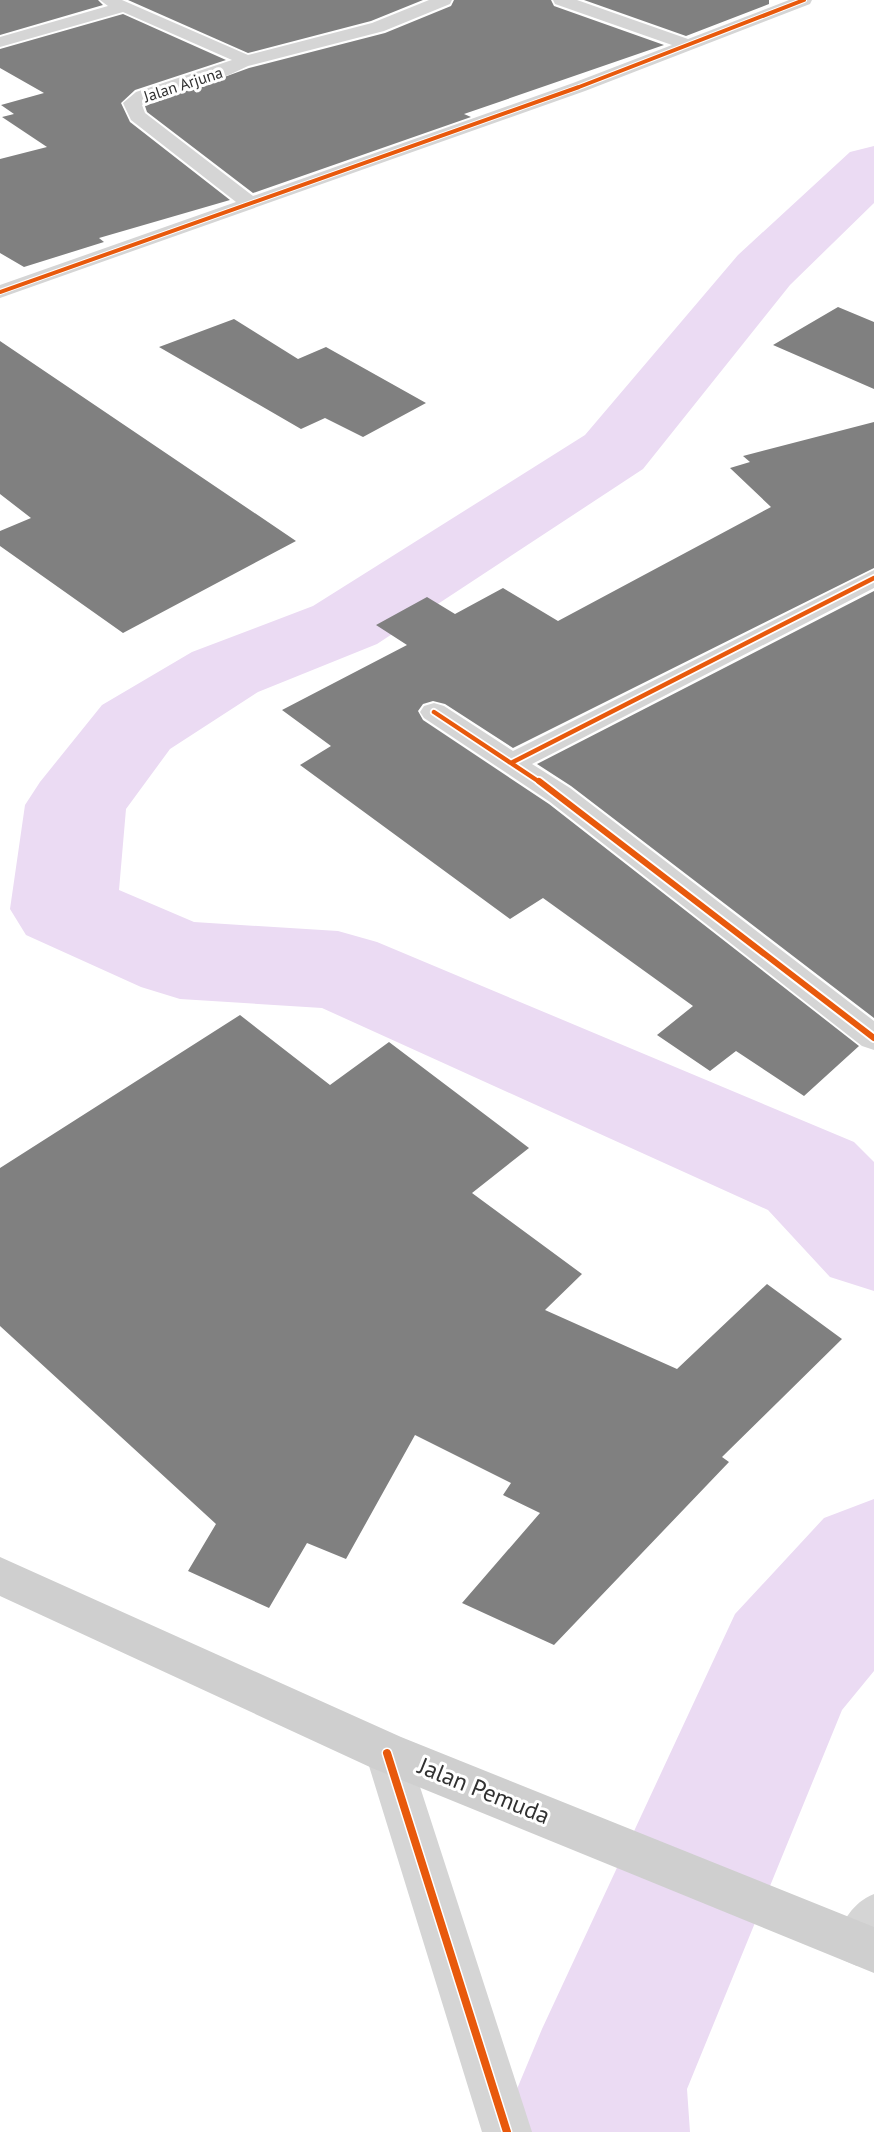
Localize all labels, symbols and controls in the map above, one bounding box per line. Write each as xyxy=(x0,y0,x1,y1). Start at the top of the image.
street label: Jalan Arjuna xyxy=(140,62,225,107)
street label: Jalan Pemuda xyxy=(413,1750,555,1831)

